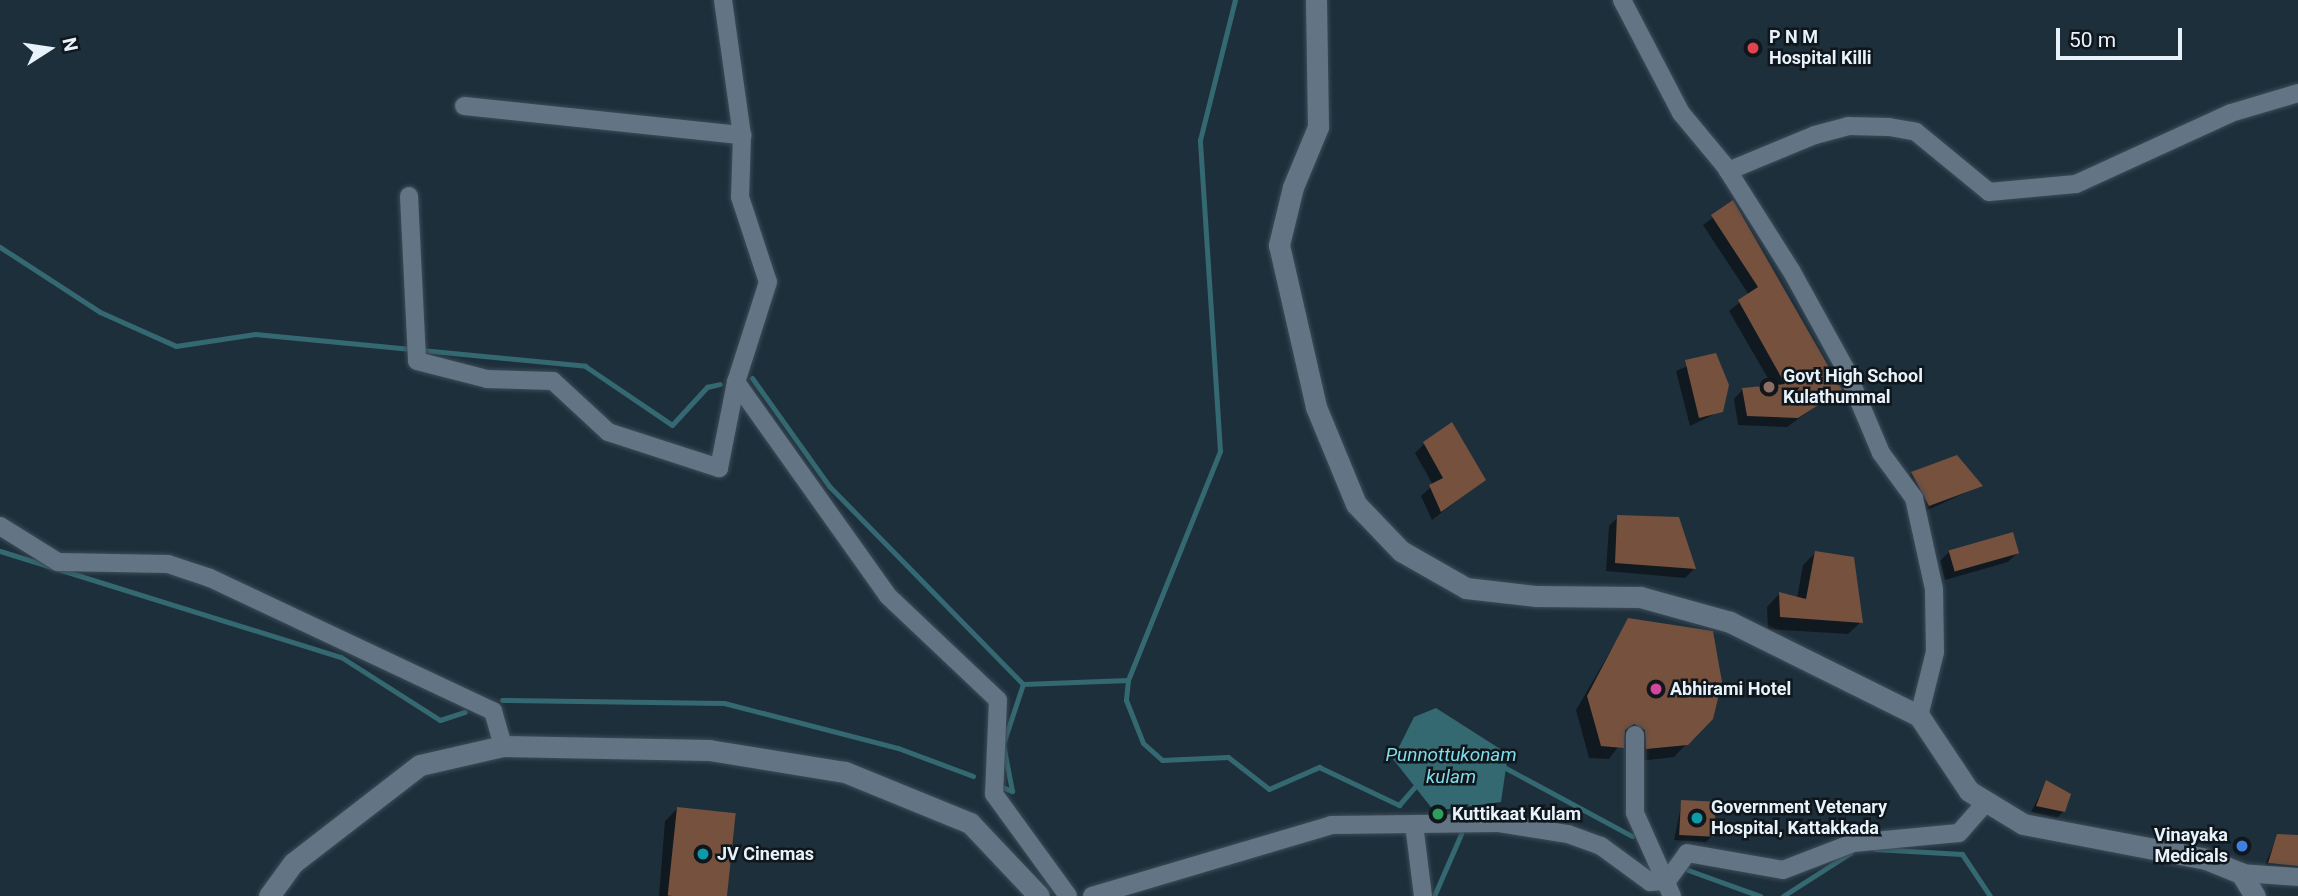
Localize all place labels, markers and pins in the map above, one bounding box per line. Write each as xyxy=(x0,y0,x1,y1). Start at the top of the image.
place label: P N M Hospital Killi xyxy=(1769,27,1871,70)
marker: P N M Hospital Killi xyxy=(1743,38,1763,58)
place label: Govt High School Kulathummal xyxy=(1783,366,1923,408)
marker: Govt High School Kulathummal xyxy=(1761,379,1777,395)
place label: Abhirami Hotel xyxy=(1670,678,1791,700)
marker: Abhirami Hotel xyxy=(1648,681,1664,697)
place label: Government Vetenary Hospital, Kattakkada xyxy=(1711,797,1887,840)
place label: Kuttikaat Kulam xyxy=(1452,803,1581,825)
marker: Kuttikaat Kulam xyxy=(1430,806,1446,822)
marker: Government Vetenary Hospital, Kattakkada xyxy=(1689,810,1705,826)
place label: Vinayaka Medicals xyxy=(2154,825,2228,868)
marker: Vinayaka Medicals xyxy=(2234,838,2250,854)
place label: JV Cinemas xyxy=(717,843,814,865)
marker: JV Cinemas xyxy=(695,846,711,862)

